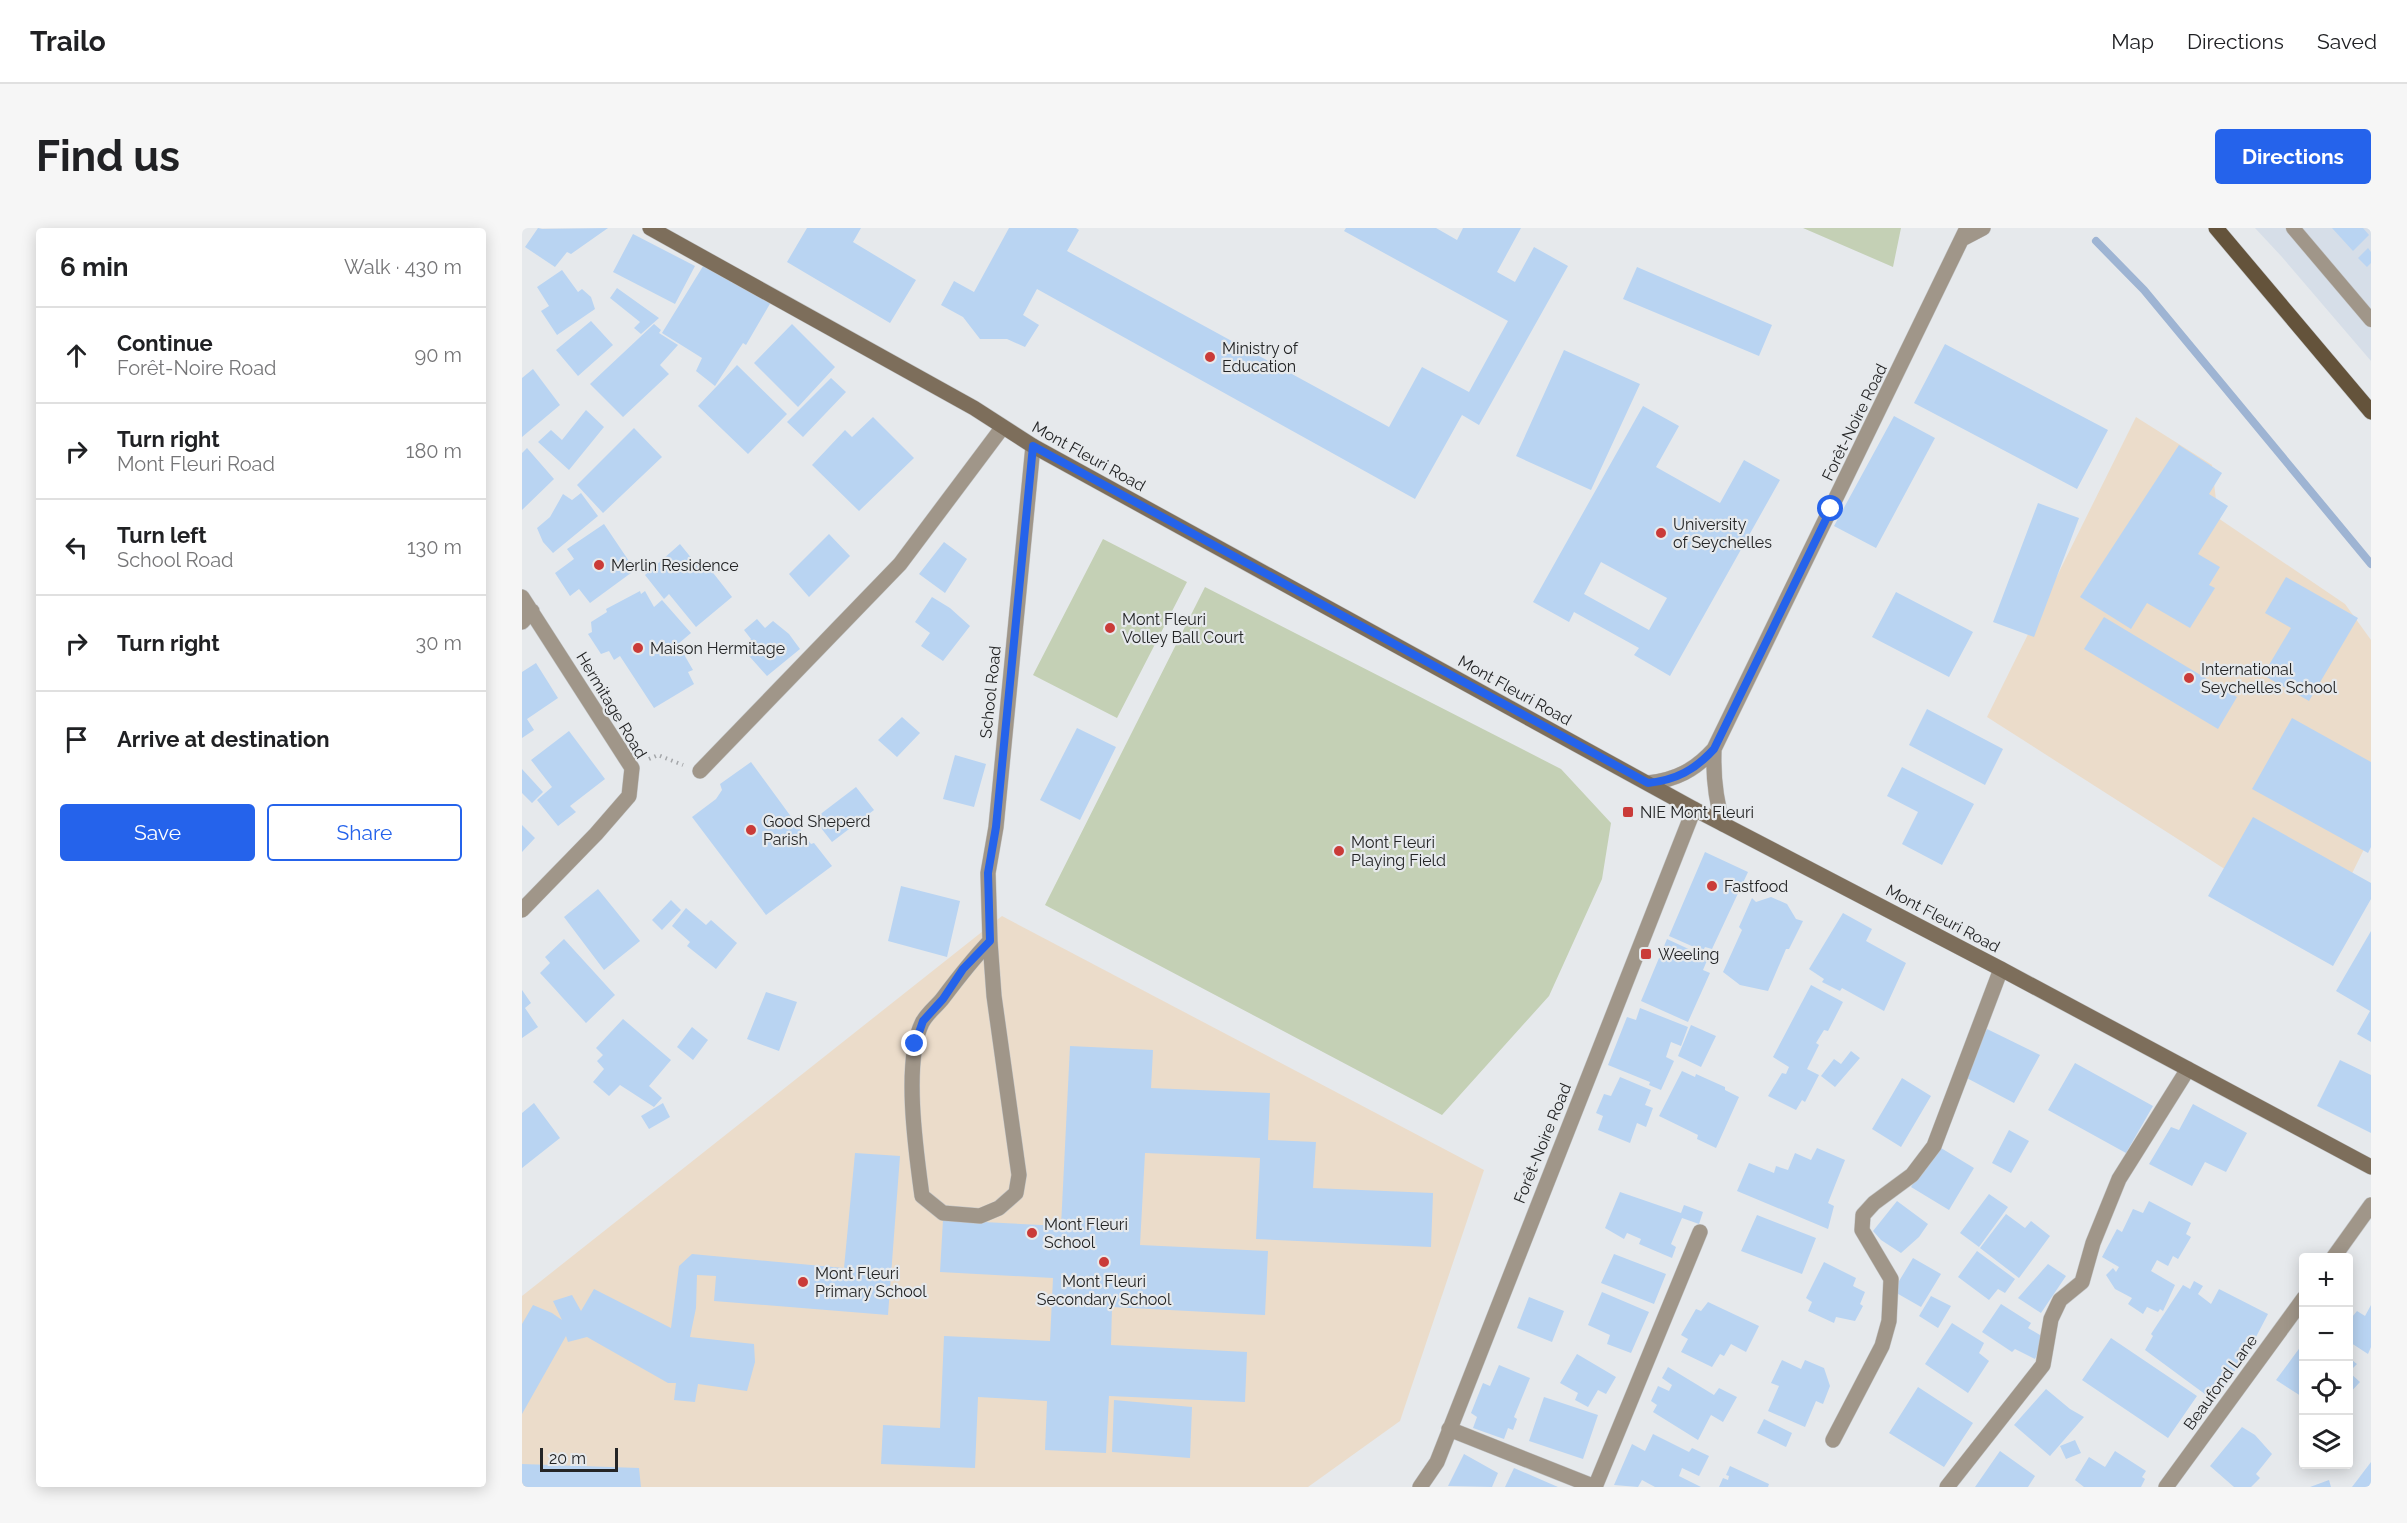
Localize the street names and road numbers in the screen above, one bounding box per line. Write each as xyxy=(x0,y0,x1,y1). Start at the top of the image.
street label: Forêt-Noire Road xyxy=(1818,361,1891,484)
street label: Mont Fleuri Road xyxy=(1029,418,1149,495)
street label: School Road xyxy=(976,645,1005,739)
street label: Hermitage Road xyxy=(572,649,651,762)
street label: Mont Fleuri Road xyxy=(1455,652,1575,729)
street label: Mont Fleuri Road xyxy=(1883,880,2003,957)
street label: Forêt-Noire Road xyxy=(1510,1080,1575,1206)
street label: Beaufond Lane xyxy=(2180,1331,2261,1434)

